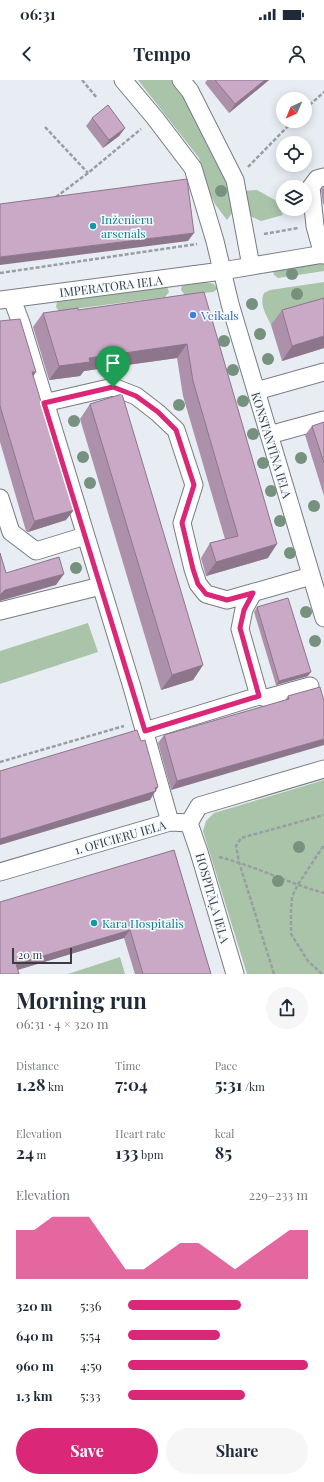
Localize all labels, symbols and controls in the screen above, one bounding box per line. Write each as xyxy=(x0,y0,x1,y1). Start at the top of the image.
text: 06:31 xyxy=(20,4,56,24)
text: Tempo xyxy=(133,42,191,66)
icon: back xyxy=(16,43,38,65)
icon: person xyxy=(286,43,308,65)
north arrow xyxy=(276,92,312,128)
map controls xyxy=(276,92,312,216)
button: locate xyxy=(276,136,312,172)
button: layers xyxy=(276,180,312,216)
place label: Inženieru arsenāls xyxy=(101,211,153,241)
marker: Inženieru arsenāls xyxy=(88,221,98,231)
street label: IMPERATORA IELA xyxy=(58,272,164,300)
place label: Veikals xyxy=(200,307,239,323)
marker: Veikals xyxy=(188,310,198,320)
pin xyxy=(96,346,130,387)
icon: arrive xyxy=(102,352,124,374)
street label: KONSTANTĪNA IELA xyxy=(248,390,296,500)
street label: 1. OFICIERU IELA xyxy=(72,816,168,858)
street label: HOSPITĀĻA IELA xyxy=(192,851,234,945)
place label: Kara Hospitālis xyxy=(102,915,184,931)
marker: Kara Hospitālis xyxy=(89,918,99,928)
scale bar xyxy=(12,946,72,965)
text: 20 m xyxy=(18,947,42,962)
text: Morning run xyxy=(16,985,147,1015)
button: share xyxy=(266,987,308,1029)
text: 06:31 · 4 × 320 m xyxy=(16,1015,108,1032)
text: Distance xyxy=(16,1058,59,1073)
text: Time xyxy=(115,1058,141,1073)
text: Pace xyxy=(215,1058,237,1073)
text: 1.28 xyxy=(16,1073,46,1095)
text: 7:04 xyxy=(115,1073,148,1095)
text: 5:31 xyxy=(215,1073,242,1095)
text: km xyxy=(46,1079,64,1094)
text: /km xyxy=(242,1079,265,1094)
text: Elevation xyxy=(16,1126,62,1141)
text: Heart rate xyxy=(115,1126,166,1141)
text: kcal xyxy=(215,1126,234,1141)
text: 24 xyxy=(16,1141,34,1163)
text: 133 xyxy=(115,1141,138,1163)
text: 85 xyxy=(215,1141,232,1163)
text: m xyxy=(34,1147,46,1162)
text: bpm xyxy=(138,1147,163,1162)
text: Elevation xyxy=(16,1186,70,1203)
text: 229–233 m xyxy=(249,1186,308,1203)
text: 320 m xyxy=(16,1297,52,1314)
text: 5:36 xyxy=(80,1297,101,1314)
text: 640 m xyxy=(16,1327,53,1344)
text: 5:54 xyxy=(80,1327,101,1344)
text: 960 m xyxy=(16,1357,54,1374)
text: 4:59 xyxy=(80,1357,102,1374)
text: 1.3 km xyxy=(16,1387,53,1404)
text: 5:33 xyxy=(80,1387,101,1404)
button: Save xyxy=(16,1428,158,1474)
button: Share xyxy=(166,1428,308,1474)

